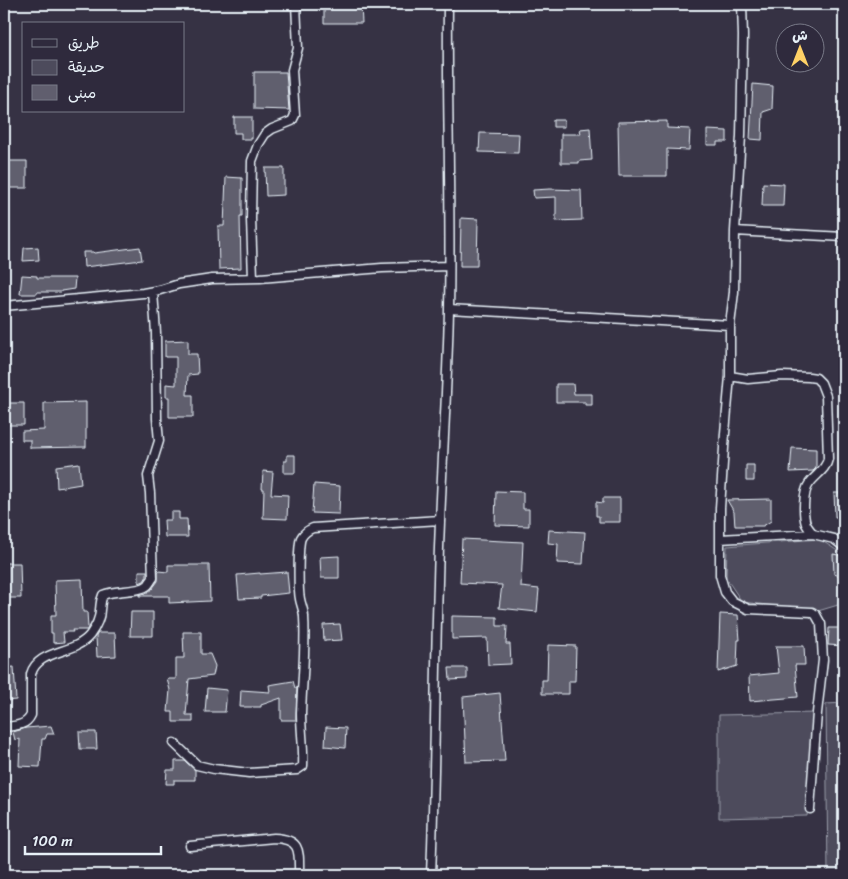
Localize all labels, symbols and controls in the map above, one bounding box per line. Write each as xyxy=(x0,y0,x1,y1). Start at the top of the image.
legend xyxy=(22,22,185,112)
north arrow xyxy=(776,22,826,72)
text: ش xyxy=(792,23,808,48)
text: طريق xyxy=(68,30,100,56)
text: حديقة xyxy=(68,54,105,80)
text: مبنى xyxy=(68,80,96,106)
scale bar xyxy=(25,824,161,856)
text: 100 m xyxy=(32,828,73,854)

